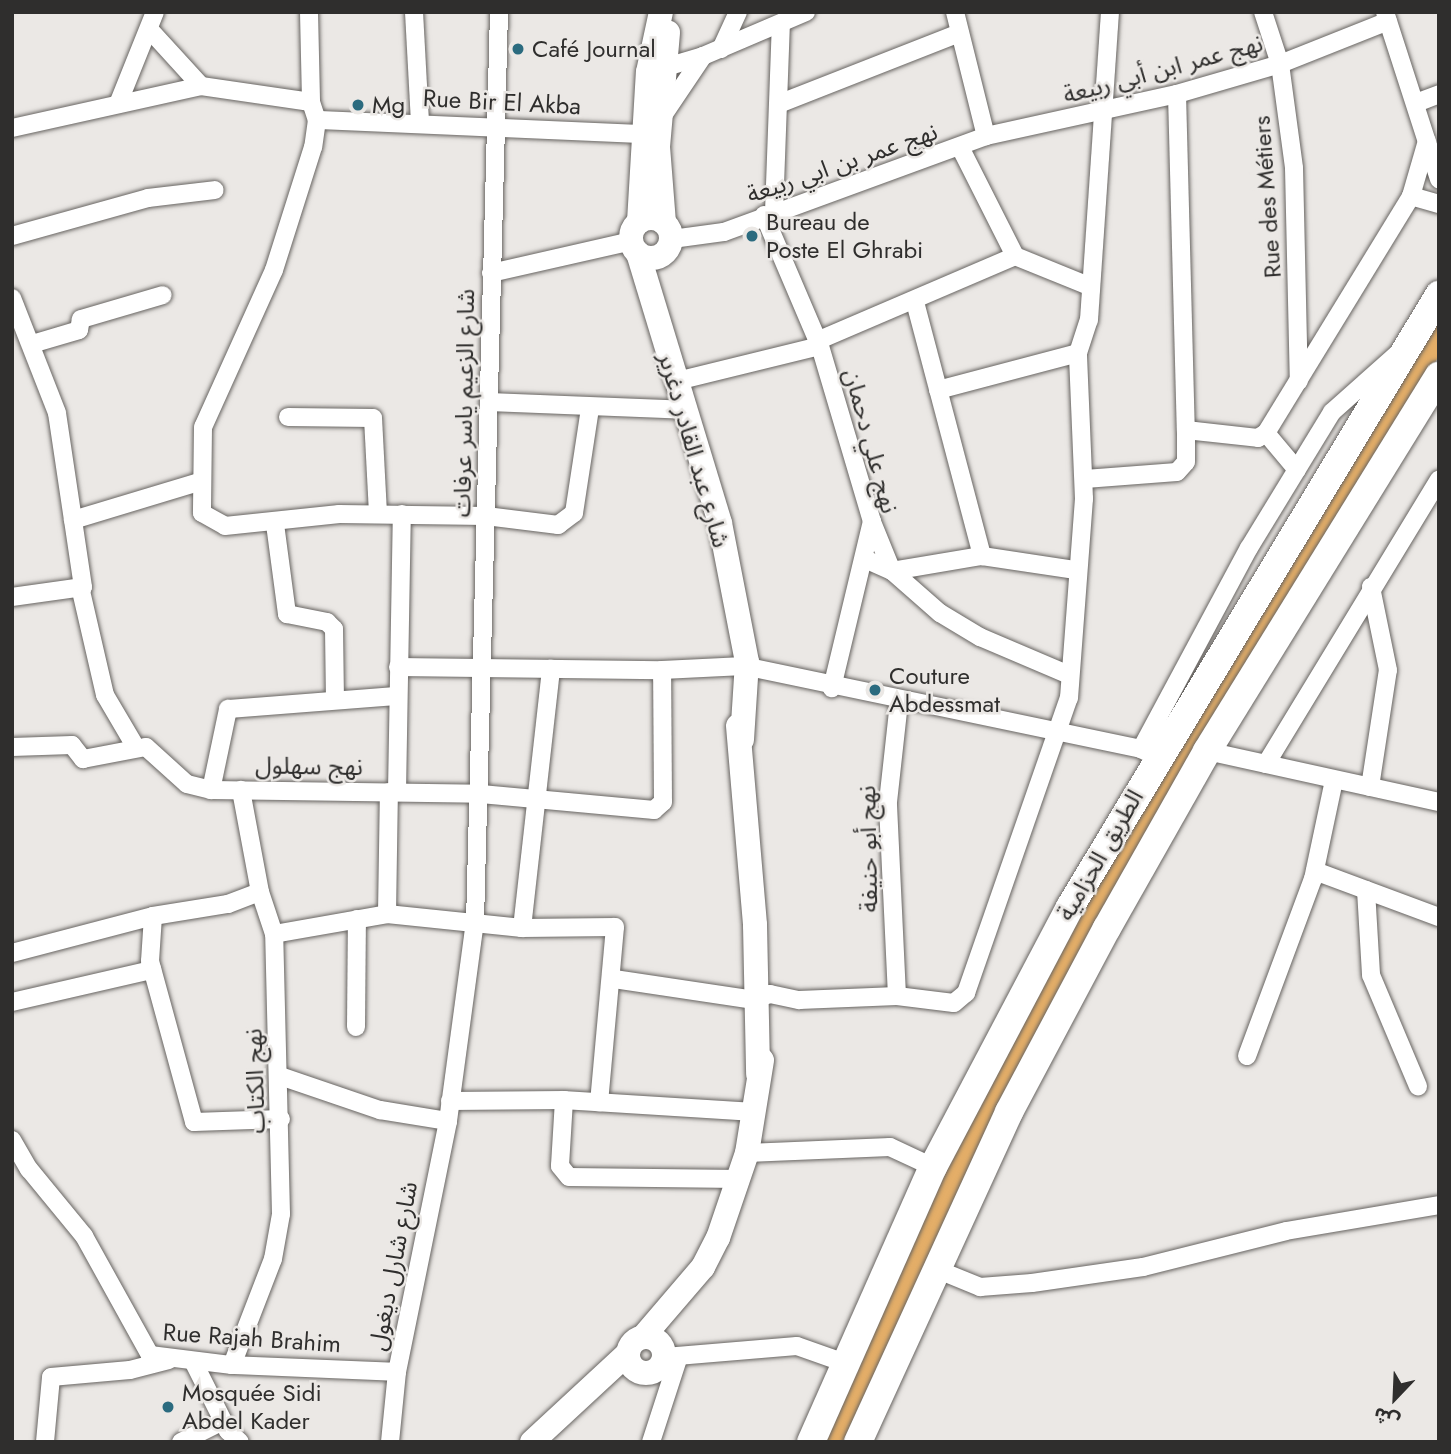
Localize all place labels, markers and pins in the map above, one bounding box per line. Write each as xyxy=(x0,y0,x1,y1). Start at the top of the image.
place label: Café Journal xyxy=(532,35,656,63)
marker: Café Journal xyxy=(510,41,526,57)
place label: Mg xyxy=(372,91,405,119)
marker: Mg xyxy=(350,97,366,113)
place label: Bureau de Poste El Ghrabi xyxy=(766,208,923,264)
marker: Bureau de Poste El Ghrabi xyxy=(744,228,760,244)
place label: Couture Abdessmat xyxy=(889,662,1000,718)
marker: Couture Abdessmat xyxy=(867,682,883,698)
place label: Mosquée Sidi Abdel Kader xyxy=(182,1379,322,1435)
marker: Mosquée Sidi Abdel Kader xyxy=(160,1399,176,1415)

